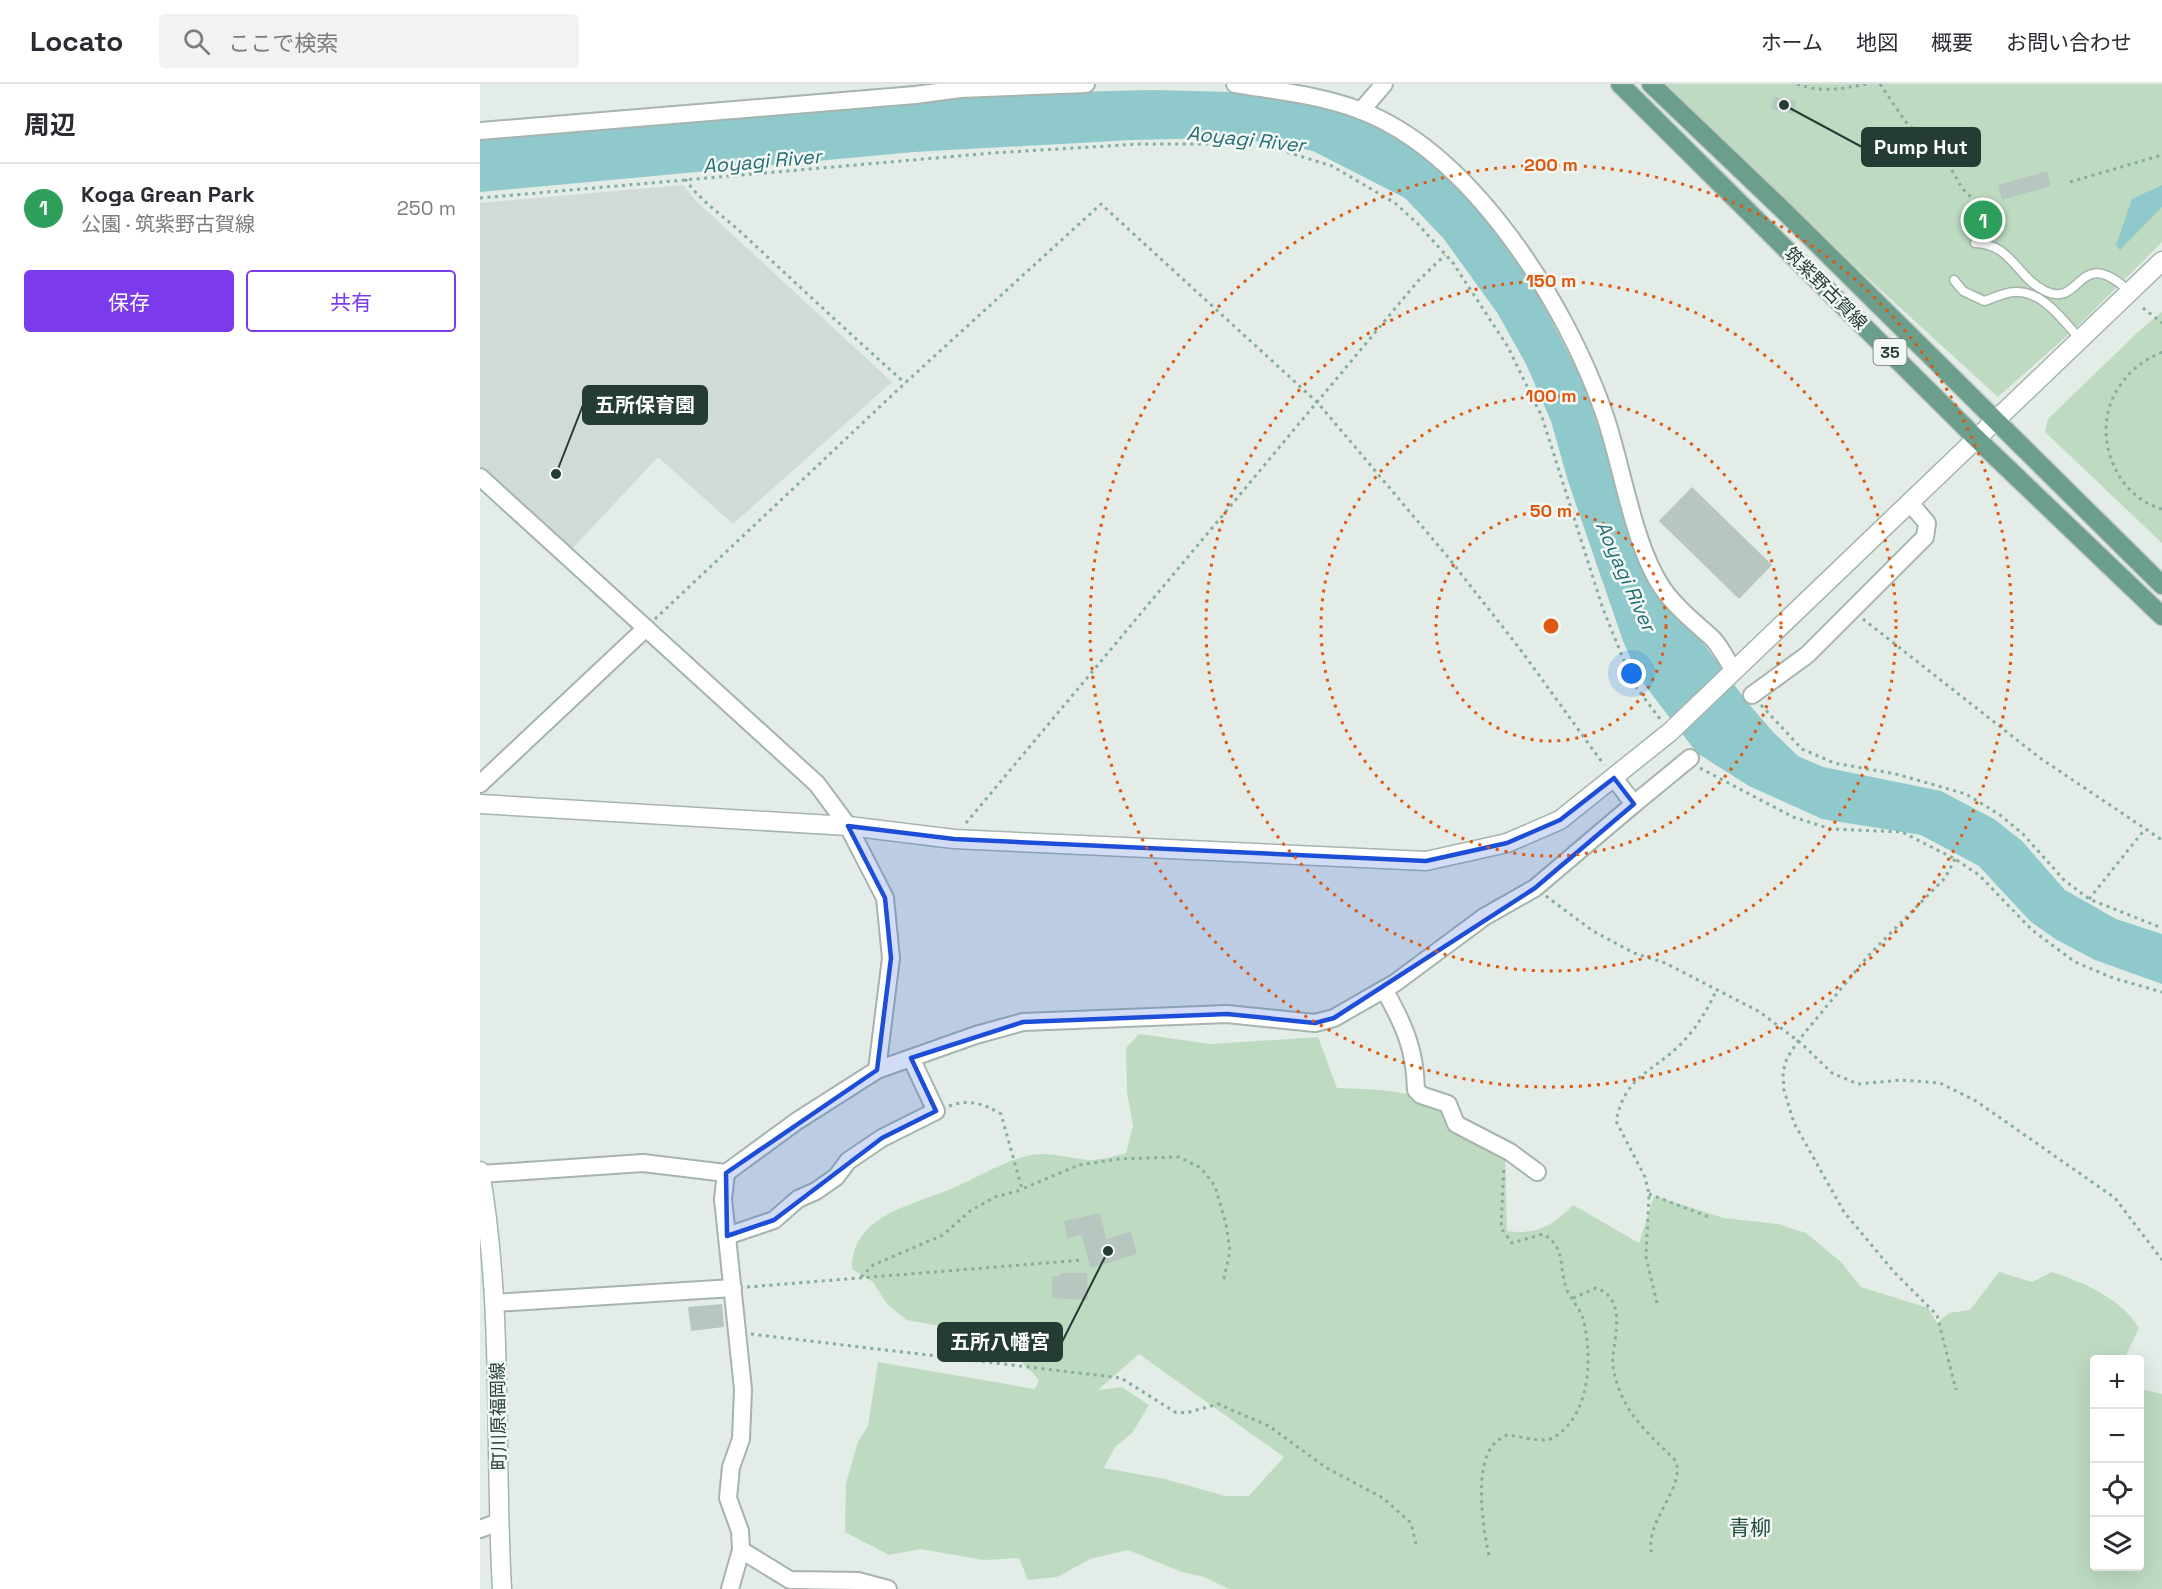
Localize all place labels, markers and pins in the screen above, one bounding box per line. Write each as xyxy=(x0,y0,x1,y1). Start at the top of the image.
callout: Pump Hut xyxy=(1862,128,1980,166)
pin: 1 xyxy=(1964,198,2002,242)
callout: 五所保育園 xyxy=(583,386,707,424)
centre of rings xyxy=(1541,616,1561,636)
callout: 五所八幡宮 xyxy=(938,1323,1062,1361)

